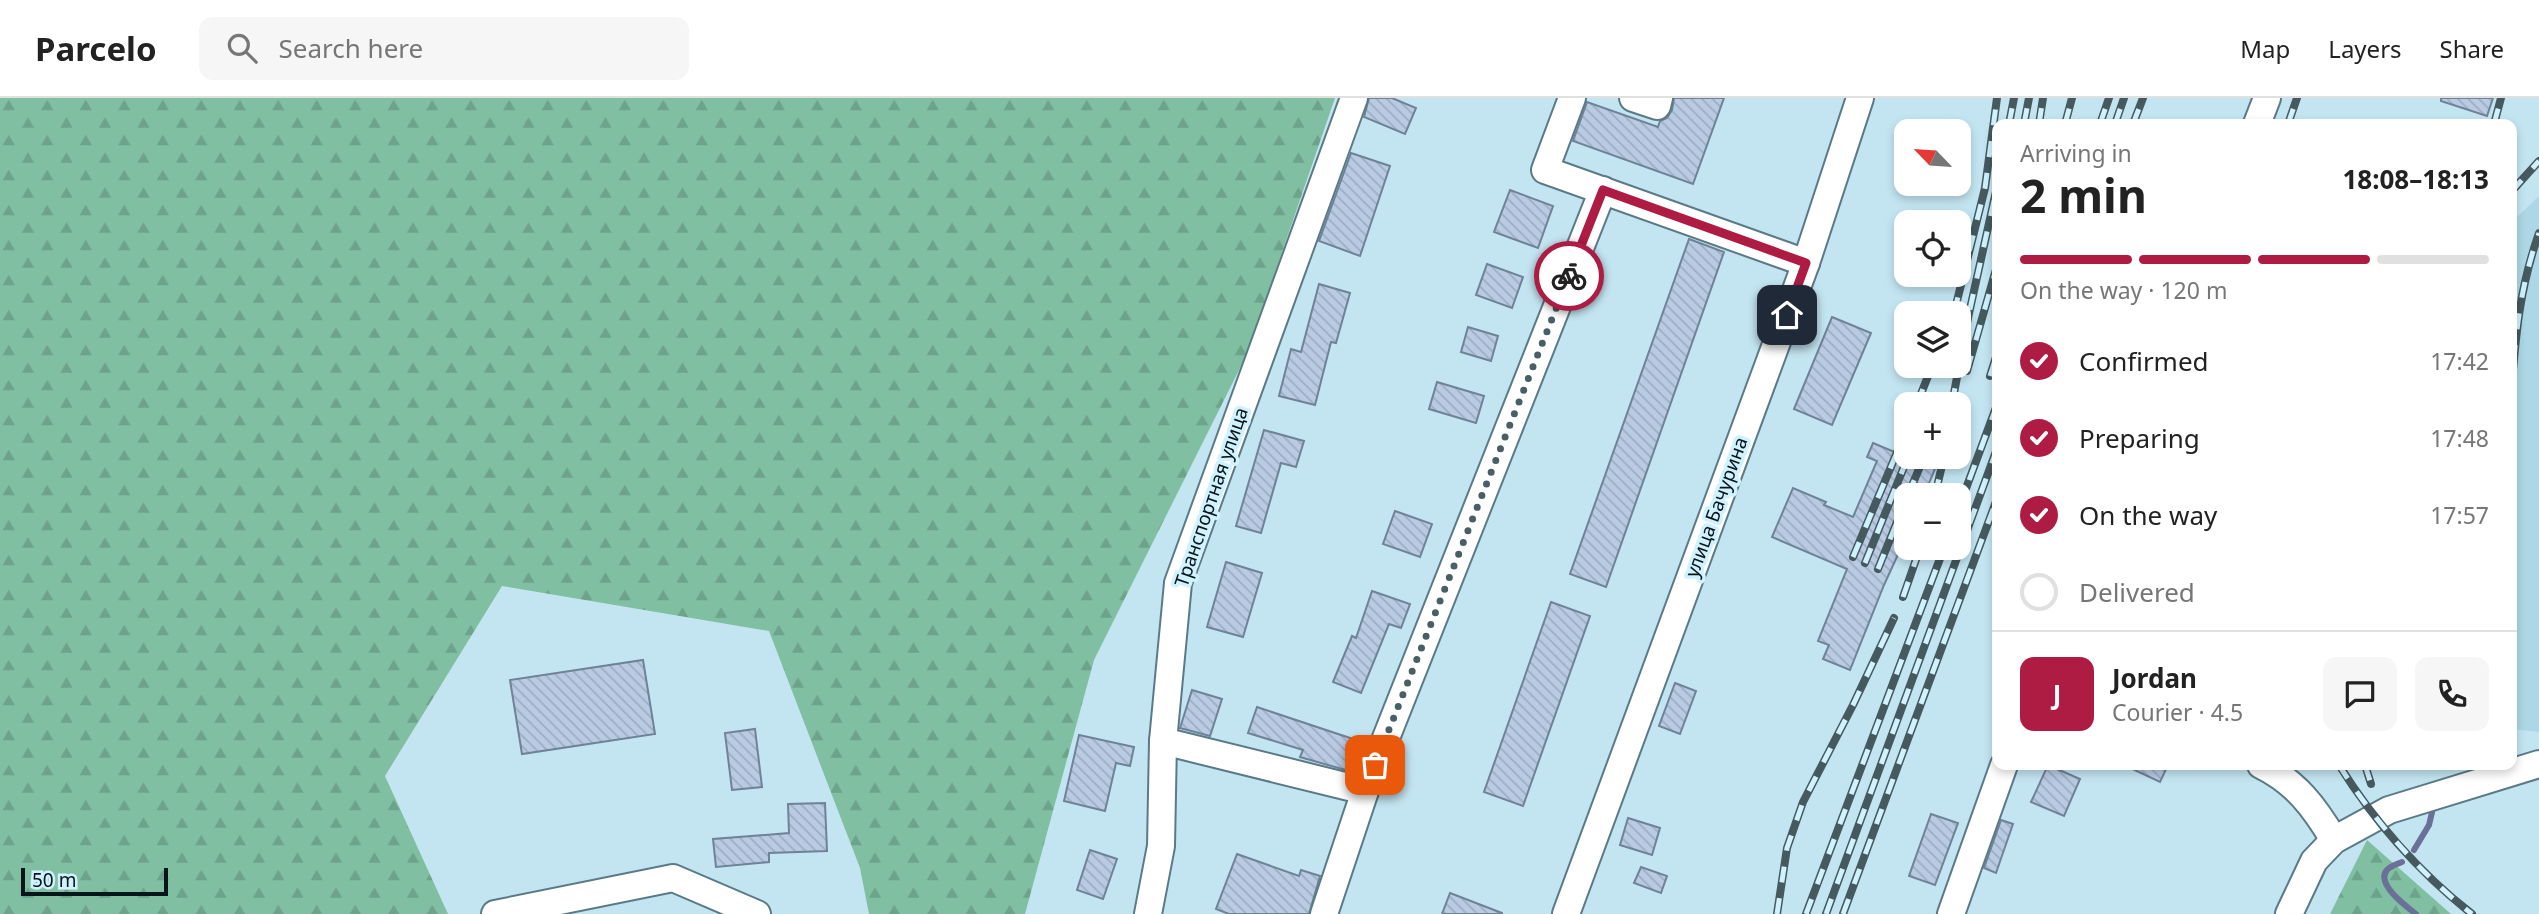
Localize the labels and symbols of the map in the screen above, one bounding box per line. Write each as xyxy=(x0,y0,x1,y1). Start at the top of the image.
north arrow xyxy=(1894,119,1970,196)
courier xyxy=(1534,241,1604,311)
pin xyxy=(1757,285,1817,345)
street label: Транспортная улица xyxy=(1168,404,1254,590)
street label: улица Бачурина xyxy=(1679,433,1753,581)
pin xyxy=(1345,735,1405,795)
scale bar xyxy=(21,865,168,897)

